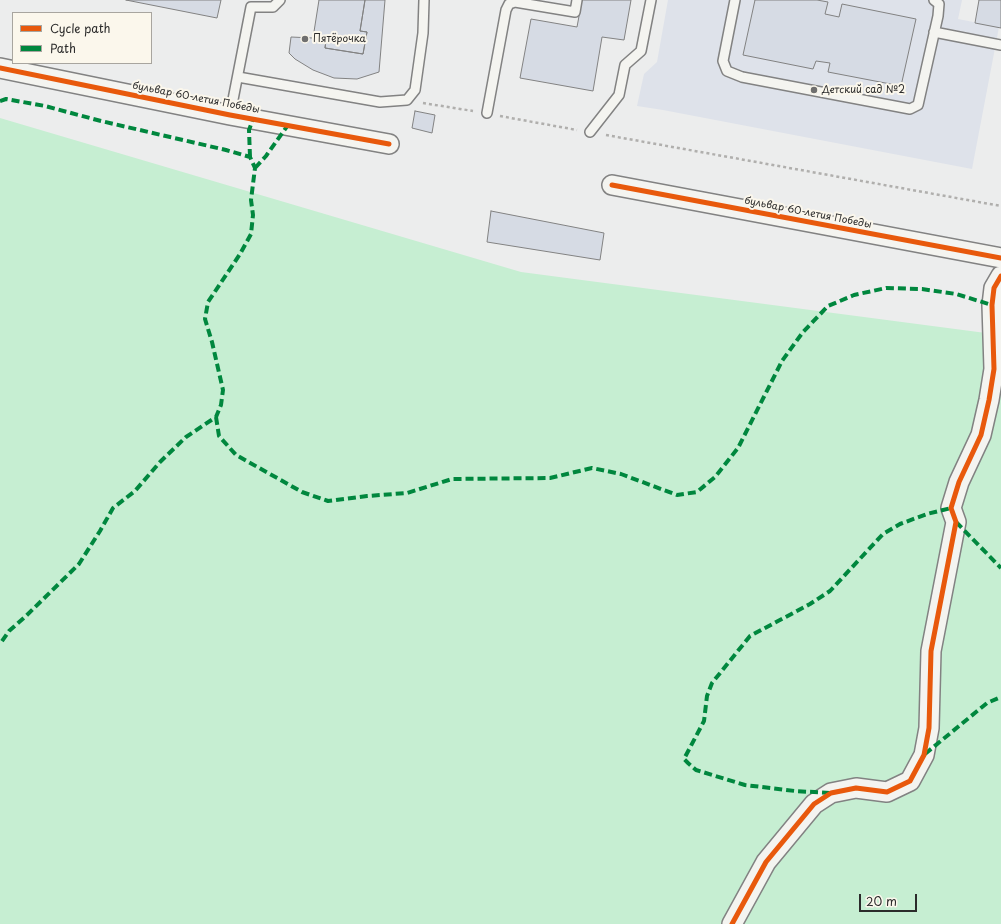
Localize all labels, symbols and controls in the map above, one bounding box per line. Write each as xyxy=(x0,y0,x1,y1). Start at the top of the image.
legend xyxy=(12,12,152,64)
text: Cycle path xyxy=(50,19,111,37)
place label: Пятёрочка xyxy=(313,33,366,45)
marker: Пятёрочка xyxy=(300,34,310,44)
text: Path xyxy=(50,39,76,57)
street label: бульвар 60-летия Победы xyxy=(131,80,261,116)
place label: Детский сад №2 xyxy=(822,84,905,96)
marker: Детский сад №2 xyxy=(809,85,819,95)
street label: бульвар 60-летия Победы xyxy=(743,195,873,231)
scale bar xyxy=(861,886,919,912)
text: 20 m xyxy=(866,892,897,910)

